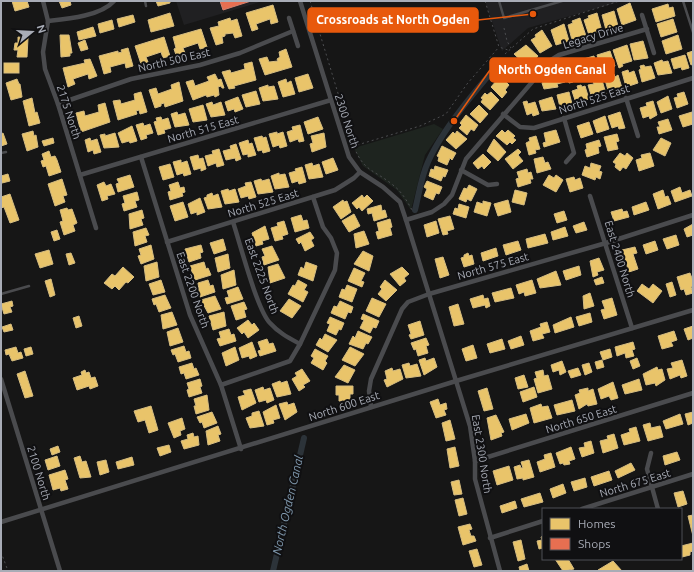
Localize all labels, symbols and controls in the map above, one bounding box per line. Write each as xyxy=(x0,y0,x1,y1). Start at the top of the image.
callout: Crossroads at North Ogden xyxy=(308,8,478,32)
north arrow xyxy=(12,12,52,52)
text: Crossroads at North Ogden xyxy=(316,13,470,26)
street label: Legacy Drive xyxy=(561,21,625,51)
text: N xyxy=(35,23,48,35)
street label: North 500 East xyxy=(137,46,212,74)
callout: North Ogden Canal xyxy=(490,58,614,82)
text: North Ogden Canal xyxy=(498,63,606,76)
street label: North 525 East xyxy=(557,82,632,116)
street label: 2175 North xyxy=(55,83,83,141)
street label: 2300 North xyxy=(333,92,361,150)
street label: North 515 East xyxy=(166,113,241,145)
street label: North 525 East xyxy=(226,186,301,220)
street label: East 2400 North xyxy=(603,219,637,299)
street label: East 2225 North xyxy=(243,236,281,316)
street label: East 2200 North xyxy=(174,250,212,330)
street label: North 575 East xyxy=(456,250,531,282)
street label: North 600 East xyxy=(307,389,382,423)
street label: North 650 East xyxy=(544,402,619,436)
street label: East 2300 North xyxy=(470,414,494,494)
street label: 2100 North xyxy=(25,444,53,502)
water label: North Ogden Canal xyxy=(270,453,305,556)
street label: North 675 East xyxy=(598,466,673,500)
legend xyxy=(542,508,682,560)
text: Homes xyxy=(578,517,616,530)
text: Shops xyxy=(578,537,610,550)

